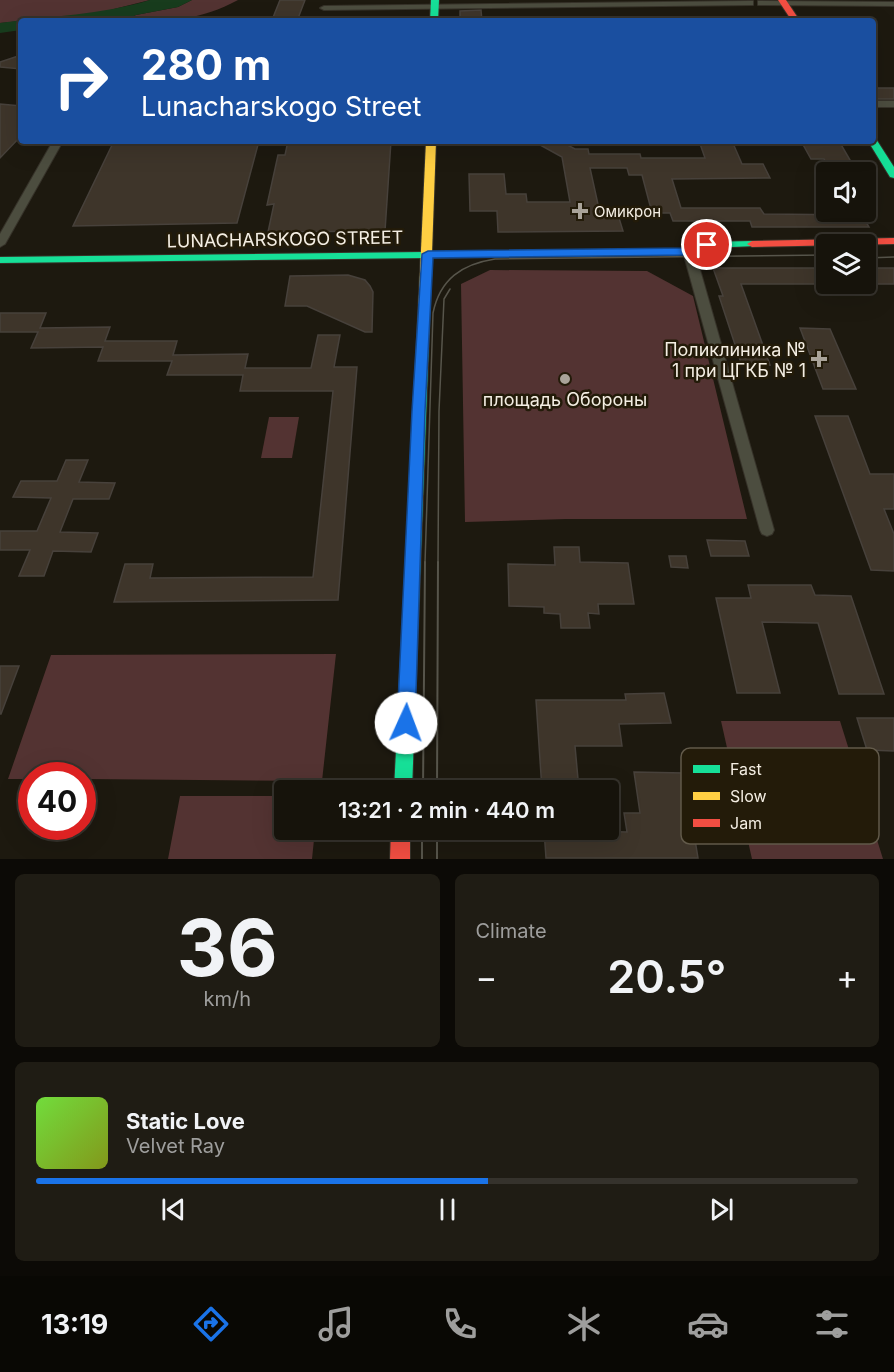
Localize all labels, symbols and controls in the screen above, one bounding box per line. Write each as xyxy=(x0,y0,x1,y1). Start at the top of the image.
text: 280 m xyxy=(141,39,271,90)
icon: right xyxy=(42,42,120,120)
text: Lunacharskogo Street xyxy=(141,90,421,123)
map controls xyxy=(816,162,876,294)
button: sound xyxy=(816,162,876,222)
marker: Омикрон xyxy=(571,202,589,220)
place label: Омикрон xyxy=(594,202,661,221)
pin xyxy=(681,219,732,270)
street label: LUNACHARSKOGO STREET xyxy=(167,226,403,252)
icon: arrive xyxy=(690,228,723,261)
button: layers xyxy=(816,234,876,294)
place label: Поликлиника № 1 при ЦГКБ № 1 xyxy=(664,339,806,381)
marker: Поликлиника № 1 при ЦГКБ № 1 xyxy=(810,350,828,368)
marker: площадь Обороны xyxy=(558,372,572,386)
place label: площадь Обороны xyxy=(483,389,647,410)
position arrow xyxy=(374,691,438,755)
legend xyxy=(681,748,879,844)
text: Fast xyxy=(730,759,762,779)
speed limit sign: 40 xyxy=(18,762,96,840)
text: Slow xyxy=(730,786,767,806)
text: 13:21 · 2 min · 440 m xyxy=(338,797,555,823)
text: Jam xyxy=(730,813,762,833)
text: 36 xyxy=(177,900,278,995)
text: Climate xyxy=(476,919,547,943)
text: 20.5° xyxy=(607,949,726,1004)
text: − xyxy=(476,957,497,997)
text: + xyxy=(836,957,858,997)
text: km/h xyxy=(203,987,251,1011)
text: Static Love xyxy=(126,1108,245,1134)
text: Velvet Ray xyxy=(126,1134,225,1158)
icon: previous xyxy=(157,1193,190,1226)
icon: pause xyxy=(431,1193,464,1226)
icon: next xyxy=(705,1193,738,1226)
icon: directions xyxy=(190,1303,232,1345)
icon: music xyxy=(315,1303,357,1345)
icon: phone xyxy=(439,1303,481,1345)
icon: climate xyxy=(563,1303,605,1345)
icon: car xyxy=(687,1303,729,1345)
icon: filters xyxy=(811,1303,853,1345)
text: 13:19 xyxy=(41,1308,108,1341)

